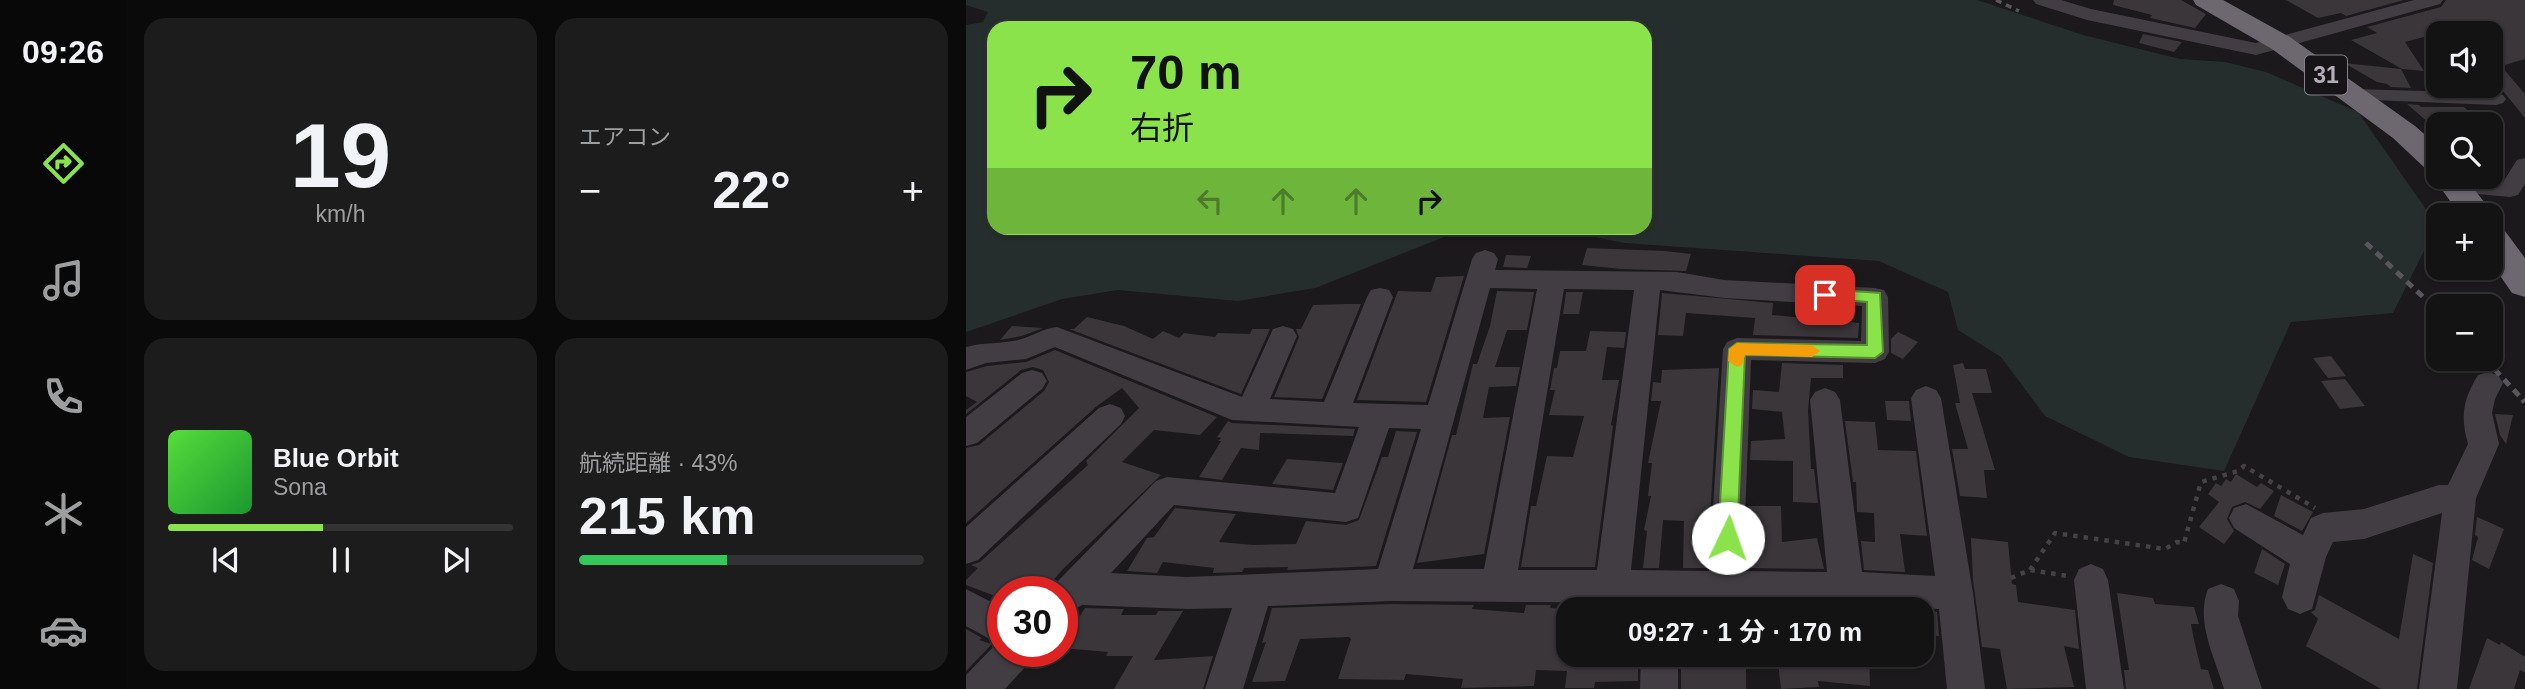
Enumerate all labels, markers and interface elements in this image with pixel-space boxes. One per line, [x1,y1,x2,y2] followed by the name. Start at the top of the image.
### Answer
[2426,21,2503,371] map controls
[2426,21,2503,98] button: sound
[22,34,104,70] text: 09:26
[1130,45,1242,99] text: 70 m
[1015,49,1106,140] icon: right
[2305,55,2347,94] road number: 31
[290,105,391,206] text: 19
[1130,110,1194,146] text: 右折
[2426,112,2503,189] button: search
[579,124,671,150] text: エアコン
[39,139,88,188] icon: directions
[712,161,791,219] text: 22°
[579,170,601,212] text: −
[902,170,924,212] text: +
[1191,182,1229,220] icon: left
[1264,182,1302,220] icon: ahead
[1337,182,1375,220] icon: ahead
[1410,182,1448,220] icon: right
[316,201,365,227] text: km/h
[2426,203,2503,280] button: +
[39,256,88,305] icon: music
[1795,265,1855,325] pin
[1806,276,1844,314] icon: arrive
[2426,294,2503,371] button: −
[39,372,88,421] icon: phone
[273,443,399,473] text: Blue Orbit
[579,450,737,476] text: 航続距離 · 43%
[273,474,327,500] text: Sona
[579,487,755,545] text: 215 km
[39,489,88,538] icon: climate
[1691,501,1765,575] position arrow
[207,541,245,579] icon: previous
[322,541,360,579] icon: pause
[437,541,475,579] icon: next
[987,576,1078,667] speed limit sign: 30
[39,606,88,655] icon: car
[1628,617,1862,647] text: 09:27 · 1 分 · 170 m

